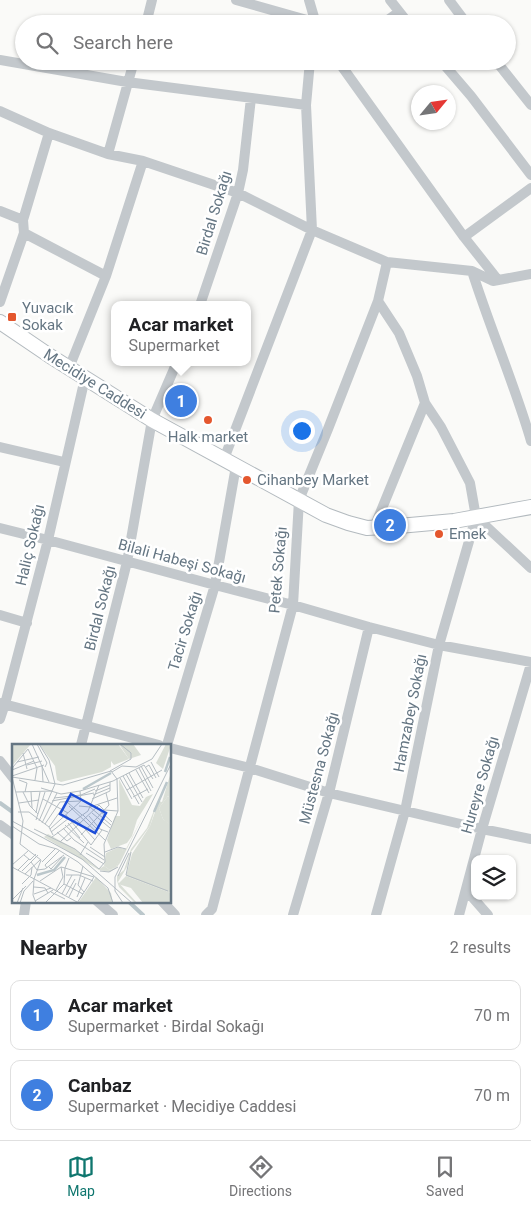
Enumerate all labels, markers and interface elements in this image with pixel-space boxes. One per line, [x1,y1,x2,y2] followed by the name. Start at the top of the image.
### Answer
[15,15,516,70] search box
[33,29,61,57] icon: search
[73,31,173,54] text: Search here
[411,85,456,130] north arrow
[193,169,235,257] street label: Birdal Sokağı
[22,299,74,334] place label: Yuvacık Sokak
[111,301,251,366] popup
[6,311,18,323] marker: Yuvacık Sokak
[129,313,233,336] text: Acar market
[129,336,220,355] text: Supermarket
[40,345,150,423] street label: Mecidiye Caddesi
[165,382,197,420] pin: 1
[202,414,214,426] marker: Halk market
[289,418,315,444] your location
[168,428,248,446] place label: Halk market
[257,471,369,489] place label: Cihanbey Market
[241,474,253,486] marker: Cihanbey Market
[12,502,48,588] street label: Haliç Sokağı
[374,506,406,544] pin: 2
[449,525,487,543] place label: Emek
[265,526,291,614] street label: Petek Sokağı
[433,528,445,540] marker: Emek
[116,535,248,587] street label: Bilali Habeşi Sokağı
[81,563,119,653] street label: Birdal Sokağı
[164,589,206,673] street label: Tacir Sokağı
[390,652,430,774] street label: Hamzabey Sokağı
[295,710,343,826] street label: Müstesna Sokağı
[457,734,503,836] street label: Hureyre Sokağı
[12,744,171,902] inset map
[471,855,516,900] map controls
[471,855,516,900] button: layers
[20,936,87,960] text: Nearby
[450,938,511,957] text: 2 results
[68,994,173,1017] text: Acar market
[32,1006,42,1025] text: 1
[474,1006,510,1025] text: 70 m
[68,1017,264,1036] text: Supermarket · Birdal Sokağı
[68,1074,132,1097] text: Canbaz
[32,1086,42,1105] text: 2
[474,1086,510,1105] text: 70 m
[68,1097,297,1116] text: Supermarket · Mecidiye Caddesi
[67,1153,95,1199] tab: Map
[229,1153,292,1199] tab: Directions
[426,1153,464,1199] tab: Saved

